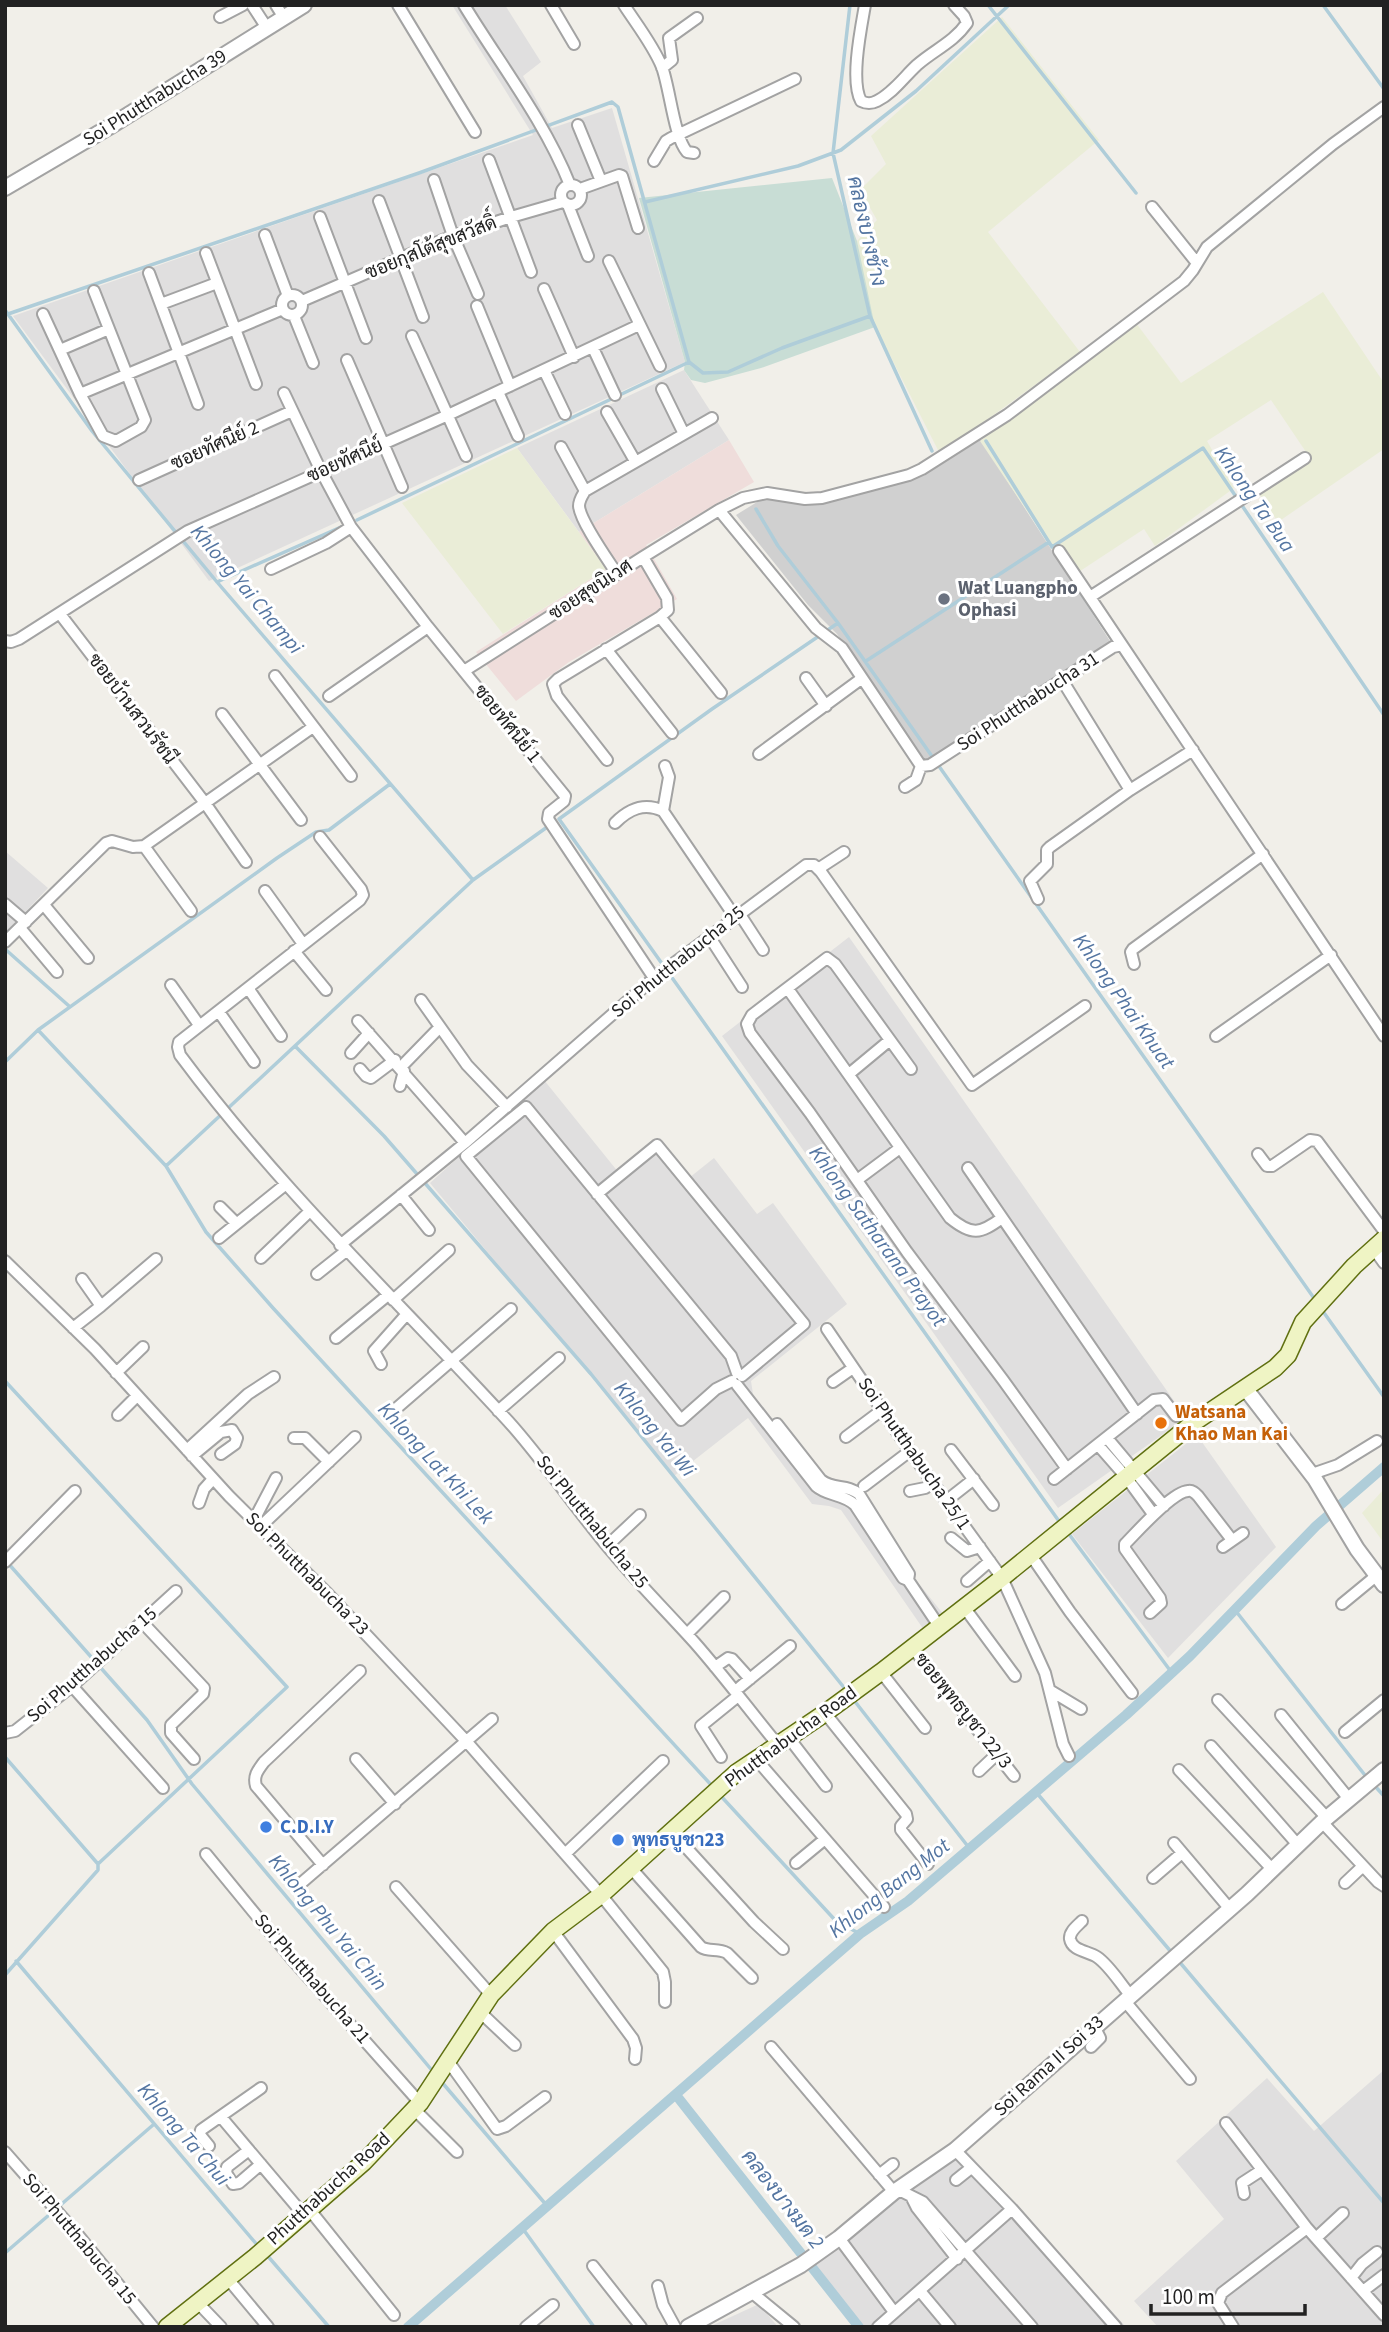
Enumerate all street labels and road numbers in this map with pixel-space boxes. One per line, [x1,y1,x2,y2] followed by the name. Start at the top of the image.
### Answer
[78,43,232,153] street label: Soi Phutthabucha 39
[359,204,501,287] street label: ซอยกุสโต้สุขสวัสดิ์
[167,415,263,477] street label: ซอยทัศนีย์ 2
[303,432,387,490] street label: ซอยทัศนีย์
[544,553,638,627] street label: ซอยสุขนิเวศ
[952,646,1104,758] street label: Soi Phutthabucha 31
[81,648,183,770] street label: ซอยบ้านสวนรัชนี
[467,679,547,769] street label: ซอยทัศนีย์ 1
[605,900,751,1024] street label: Soi Phutthabucha 25
[851,1372,977,1536] street label: Soi Phutthabucha 25/1
[530,1449,654,1595] street label: Soi Phutthabucha 25
[239,1506,375,1642] street label: Soi Phutthabucha 23
[21,1601,163,1729] street label: Soi Phutthabucha 15
[908,1647,1018,1775] street label: ซอยพุทธบูชา 22/3
[719,1680,863,1794] street label: Phutthabucha Road
[248,1908,376,2050] street label: Soi Phutthabucha 21
[988,2009,1110,2123] street label: Soi Rama II Soi 33
[261,2126,397,2252] street label: Phutthabucha Road
[16,2167,142,2311] street label: Soi Phutthabucha 15

